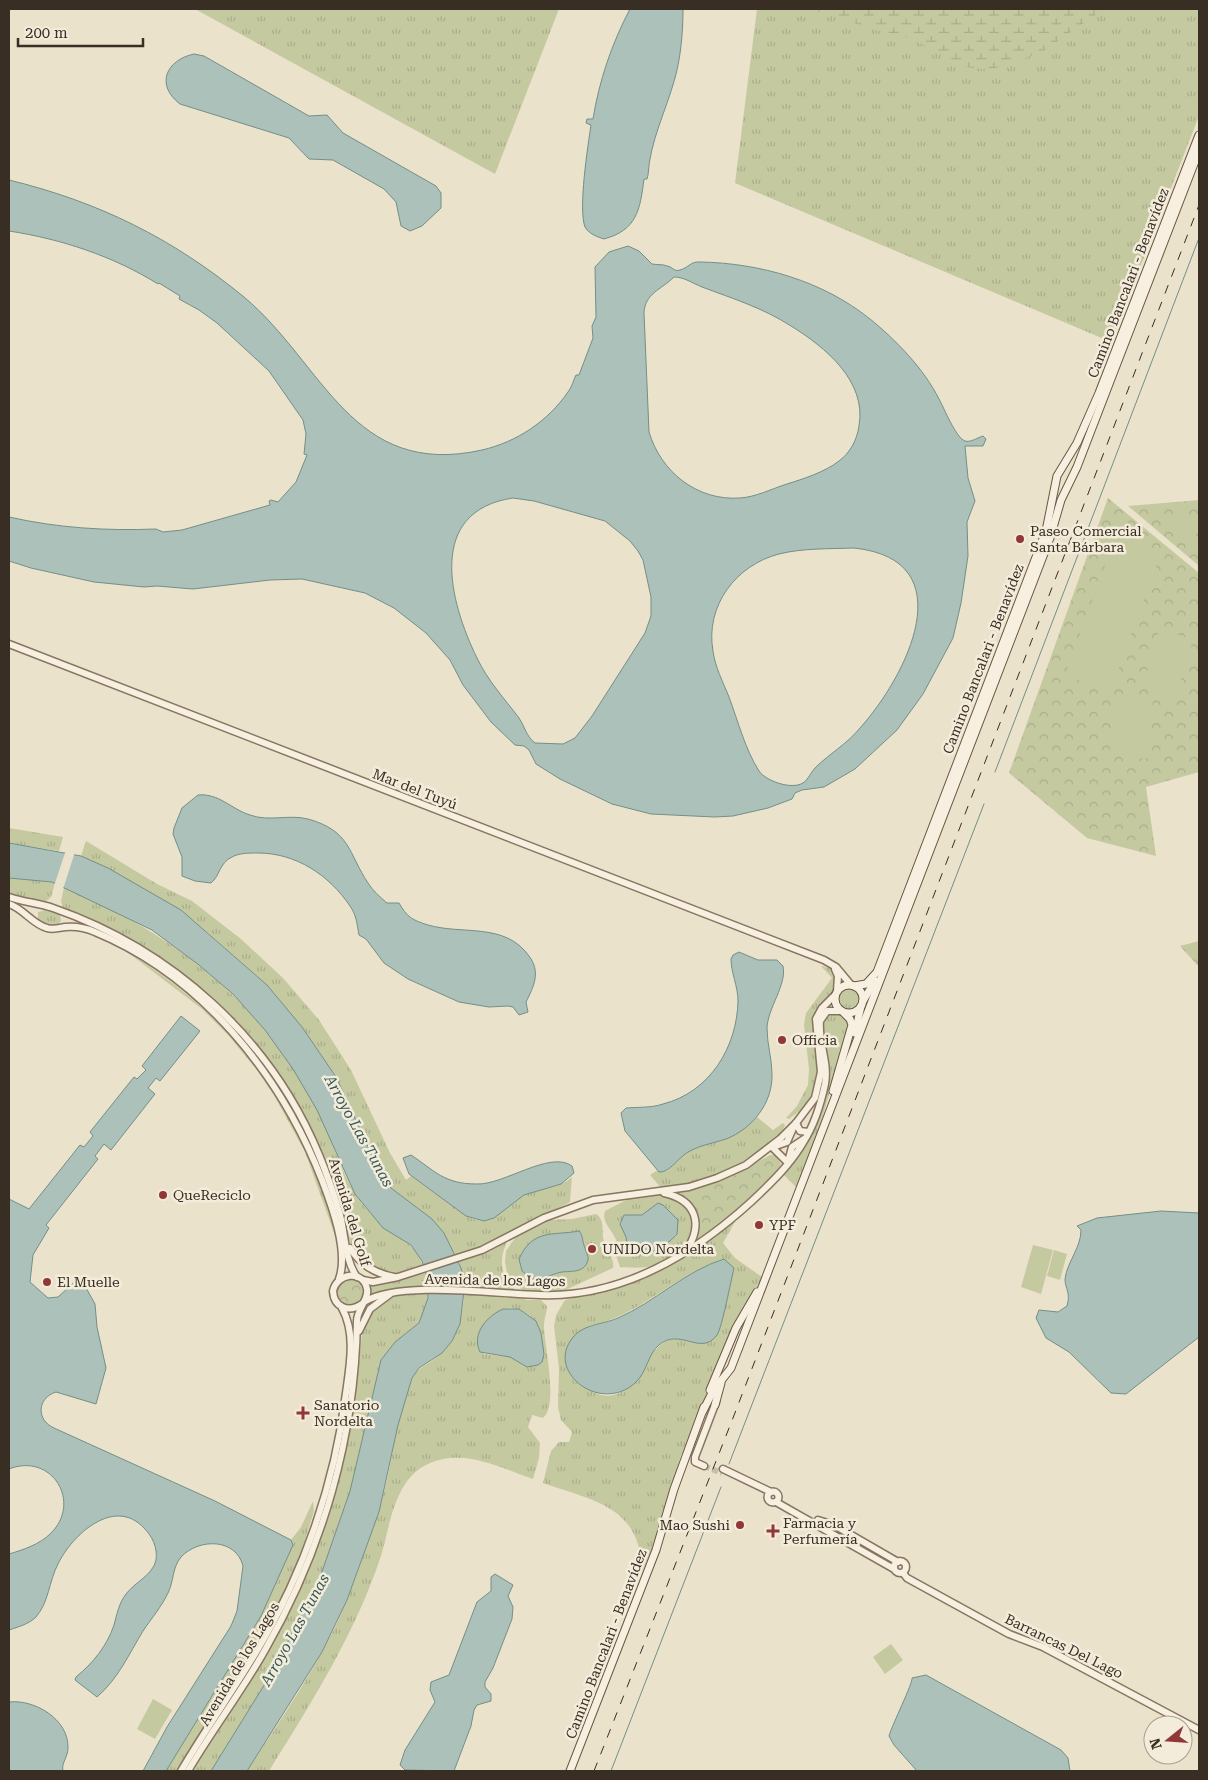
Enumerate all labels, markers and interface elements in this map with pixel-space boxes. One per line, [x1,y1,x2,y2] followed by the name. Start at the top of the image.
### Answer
[18,15,142,47] scale bar
[25,24,68,42] text: 200 m
[1084,186,1172,380] street label: Camino Bancalari - Benavídez
[1030,523,1142,555] place label: Paseo Comercial Santa Bárbara
[1014,533,1026,545] marker: Paseo Comercial Santa Bárbara
[939,562,1027,756] street label: Camino Bancalari - Benavídez
[370,765,460,813] street label: Mar del Tuyú
[792,1032,837,1048] place label: Officia
[776,1034,788,1046] marker: Officia
[320,1071,397,1190] water label: Arroyo Las Tunas
[326,1156,374,1269] street label: Avenida del Golf
[173,1187,251,1203] place label: QueReciclo
[157,1189,169,1201] marker: QueReciclo
[769,1217,796,1233] place label: YPF
[753,1219,765,1231] marker: YPF
[602,1241,714,1257] place label: UNIDO Nordelta
[586,1243,598,1255] marker: UNIDO Nordelta
[424,1271,566,1289] street label: Avenida de los Lagos
[57,1274,120,1290] place label: El Muelle
[41,1276,53,1288] marker: El Muelle
[314,1397,379,1429] place label: Sanatorio Nordelta
[296,1406,310,1420] marker: Sanatorio Nordelta
[783,1515,858,1547] place label: Farmacia y Perfumería
[660,1517,731,1533] place label: Mao Sushi
[734,1519,746,1531] marker: Mao Sushi
[767,1525,779,1537] marker: Farmacia y Perfumería
[562,1547,650,1741] street label: Camino Bancalari - Benavídez
[256,1571,333,1690] water label: Arroyo Las Tunas
[196,1599,282,1729] street label: Avenida de los Lagos
[1002,1610,1126,1682] street label: Barrancas Del Lago
[1143,1715,1193,1765] north arrow
[1146,1736,1165,1751] text: N

